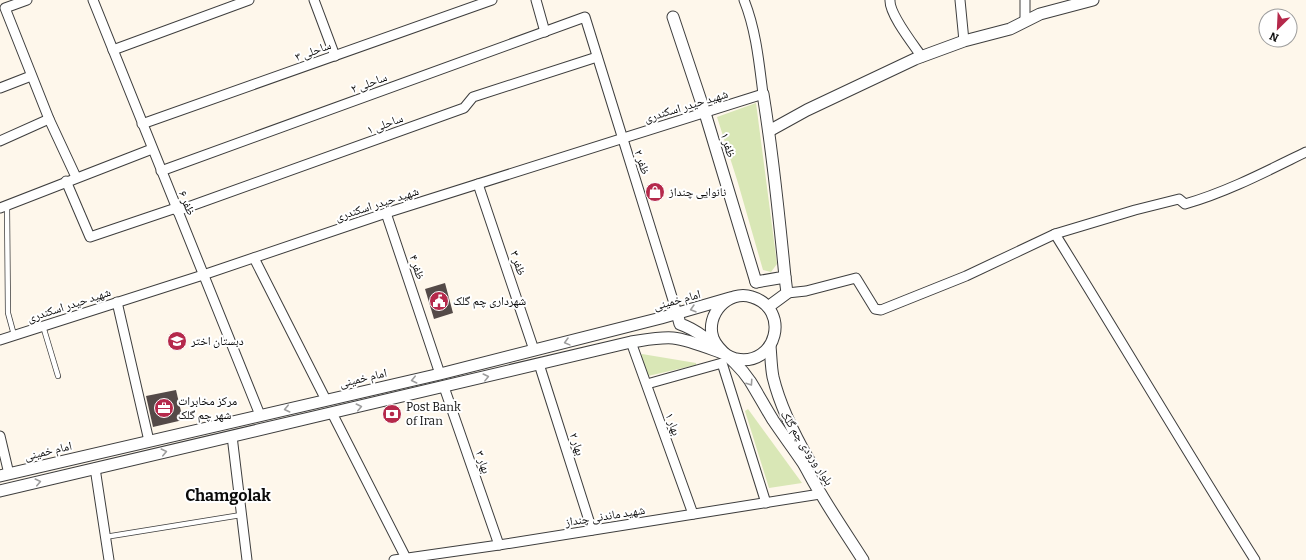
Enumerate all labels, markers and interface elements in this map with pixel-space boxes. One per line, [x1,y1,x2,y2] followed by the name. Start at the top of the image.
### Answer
[1258,8,1298,48] north arrow
[1267,29,1281,44] text: N
[293,38,333,64] street label: ساحلی ۳
[349,70,389,96] street label: ساحلی ۲
[642,87,730,126] street label: شهید حیدر اسکندری
[365,111,405,137] street label: ساحلی ۱
[718,131,738,159] street label: ظفر ۱
[631,148,653,176] street label: ظفر ۲
[644,181,666,203] shop icon: نانوایی چنداز
[333,184,421,224] street label: شهید حیدر اسکندری
[668,185,726,199] place label: نانوایی چنداز
[176,189,198,217] street label: ظفر ۶
[507,249,529,277] street label: ظفر ۳
[406,253,428,281] street label: ظفر ۴
[25,285,113,325] street label: شهید حیدر اسکندری
[652,287,703,314] street label: امام خمینی
[428,290,450,312] public building icon: شهرداری چم گلک
[453,294,526,309] place label: شهرداری چم گلک
[690,304,697,313] one-way arrow
[166,330,188,352] school or university icon: دبستان اختر
[190,334,244,348] place label: دبستان اختر
[564,337,570,345] one-way arrow
[338,366,388,391] street label: امام خمینی
[482,373,489,382] one-way arrow
[411,375,417,383] one-way arrow
[745,379,753,386] one-way arrow
[178,394,237,423] place label: مرکز مخابرات شهر چم گلک
[153,397,175,419] office icon: مرکز مخابرات شهر چم گلک
[406,400,461,428] place label: Post Bank of Iran
[381,403,403,425] bank icon: Post Bank of Iran
[284,404,290,412] one-way arrow
[356,404,363,412] one-way arrow
[777,408,836,488] street label: بلوار ورودی چم گلک
[662,411,684,437] street label: بهار ۱
[566,431,587,457] street label: بهار ۲
[23,439,73,464] street label: امام خمینی
[161,448,168,456] one-way arrow
[472,449,493,475] street label: بهار ۳
[35,478,41,486] one-way arrow
[185,486,271,505] district label: Chamgolak
[563,503,646,530] street label: شهید ماندنی چنداز

